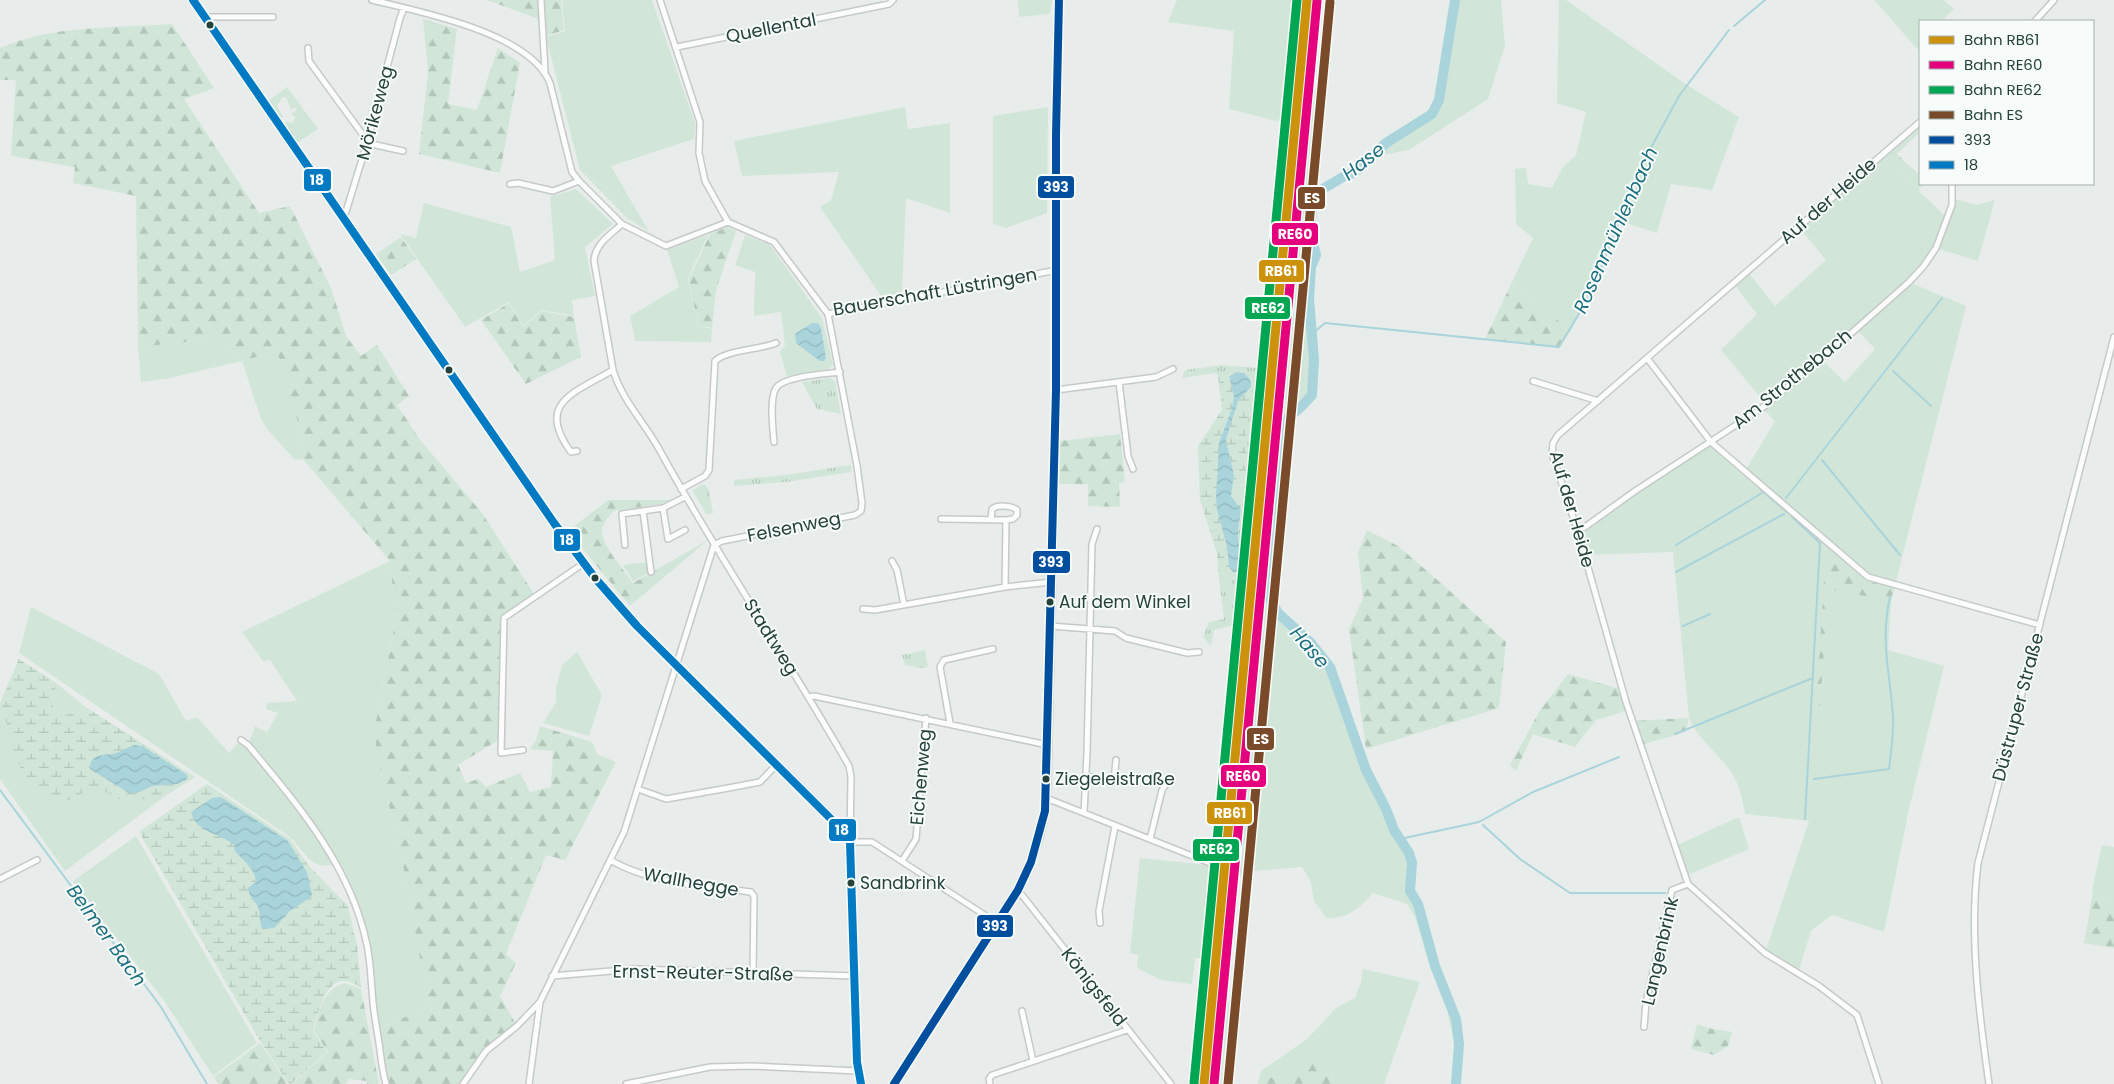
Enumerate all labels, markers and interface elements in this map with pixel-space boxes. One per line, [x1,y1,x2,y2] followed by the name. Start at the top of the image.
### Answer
[724,7,818,49] street label: Quellental
[205,20,215,30] unlabelled marker
[1919,20,2094,185] legend
[1964,29,2039,50] text: Bahn RB61
[1964,54,2042,75] text: Bahn RE60
[350,63,399,163] street label: Mörikeweg
[1964,79,2042,100] text: Bahn RE62
[1964,104,2023,125] text: Bahn ES
[1964,129,1991,150] text: 393
[1336,136,1391,187] water label: Hase
[1567,143,1664,318] water label: Rosenmühlenbach
[1774,152,1881,250] street label: Auf der Heide
[1964,154,1978,175] text: 18
[303,168,332,192] line badge: 18
[310,170,324,190] text: 18
[1037,175,1075,199] line badge: 393
[1043,177,1069,197] text: 393
[1297,186,1326,210] line badge: ES
[1304,188,1320,208] text: ES
[1271,222,1319,246] line badge: RE60
[1278,224,1312,244] text: RE60
[1258,259,1305,283] line badge: RB61
[831,261,1039,322] street label: Bauerschaft Lüstringen
[1265,261,1297,281] text: RB61
[1244,296,1291,320] line badge: RE62
[1251,298,1285,318] text: RE62
[1727,323,1857,435] street label: Am Strothebach
[444,365,454,375] unlabelled marker
[1544,447,1601,570] street label: Auf der Heide
[745,505,843,548] street label: Felsenweg
[553,528,581,552] line badge: 18
[560,530,574,550] text: 18
[1032,550,1071,574] line badge: 393
[1038,552,1064,572] text: 393
[590,573,600,583] unlabelled marker
[1059,590,1191,614] place label: Auf dem Winkel
[738,594,805,680] street label: Stadtweg
[1045,597,1055,607] marker: Auf dem Winkel
[1284,620,1336,674] water label: Hase
[1986,630,2049,784] street label: Düstruper Straße
[1246,727,1275,751] line badge: ES
[904,728,937,826] street label: Eichenweg
[1253,729,1269,749] text: ES
[1220,764,1267,788] line badge: RE60
[1226,766,1260,786] text: RE60
[1055,767,1175,791] place label: Ziegeleistraße
[1041,774,1051,784] marker: Ziegeleistraße
[1206,801,1253,825] line badge: RB61
[1214,803,1246,823] text: RB61
[828,818,857,842] line badge: 18
[835,820,849,840] text: 18
[1192,838,1240,862] line badge: RE62
[1199,839,1233,859] text: RE62
[641,861,741,902] street label: Wallhegge
[860,871,946,895] place label: Sandbrink
[846,878,856,888] marker: Sandbrink
[60,879,153,992] water label: Belmer Bach
[1635,894,1684,1007] street label: Langenbrink
[976,914,1014,938] line badge: 393
[982,916,1008,936] text: 393
[1056,942,1133,1031] street label: Königsfeld
[612,958,794,987] street label: Ernst-Reuter-Straße

